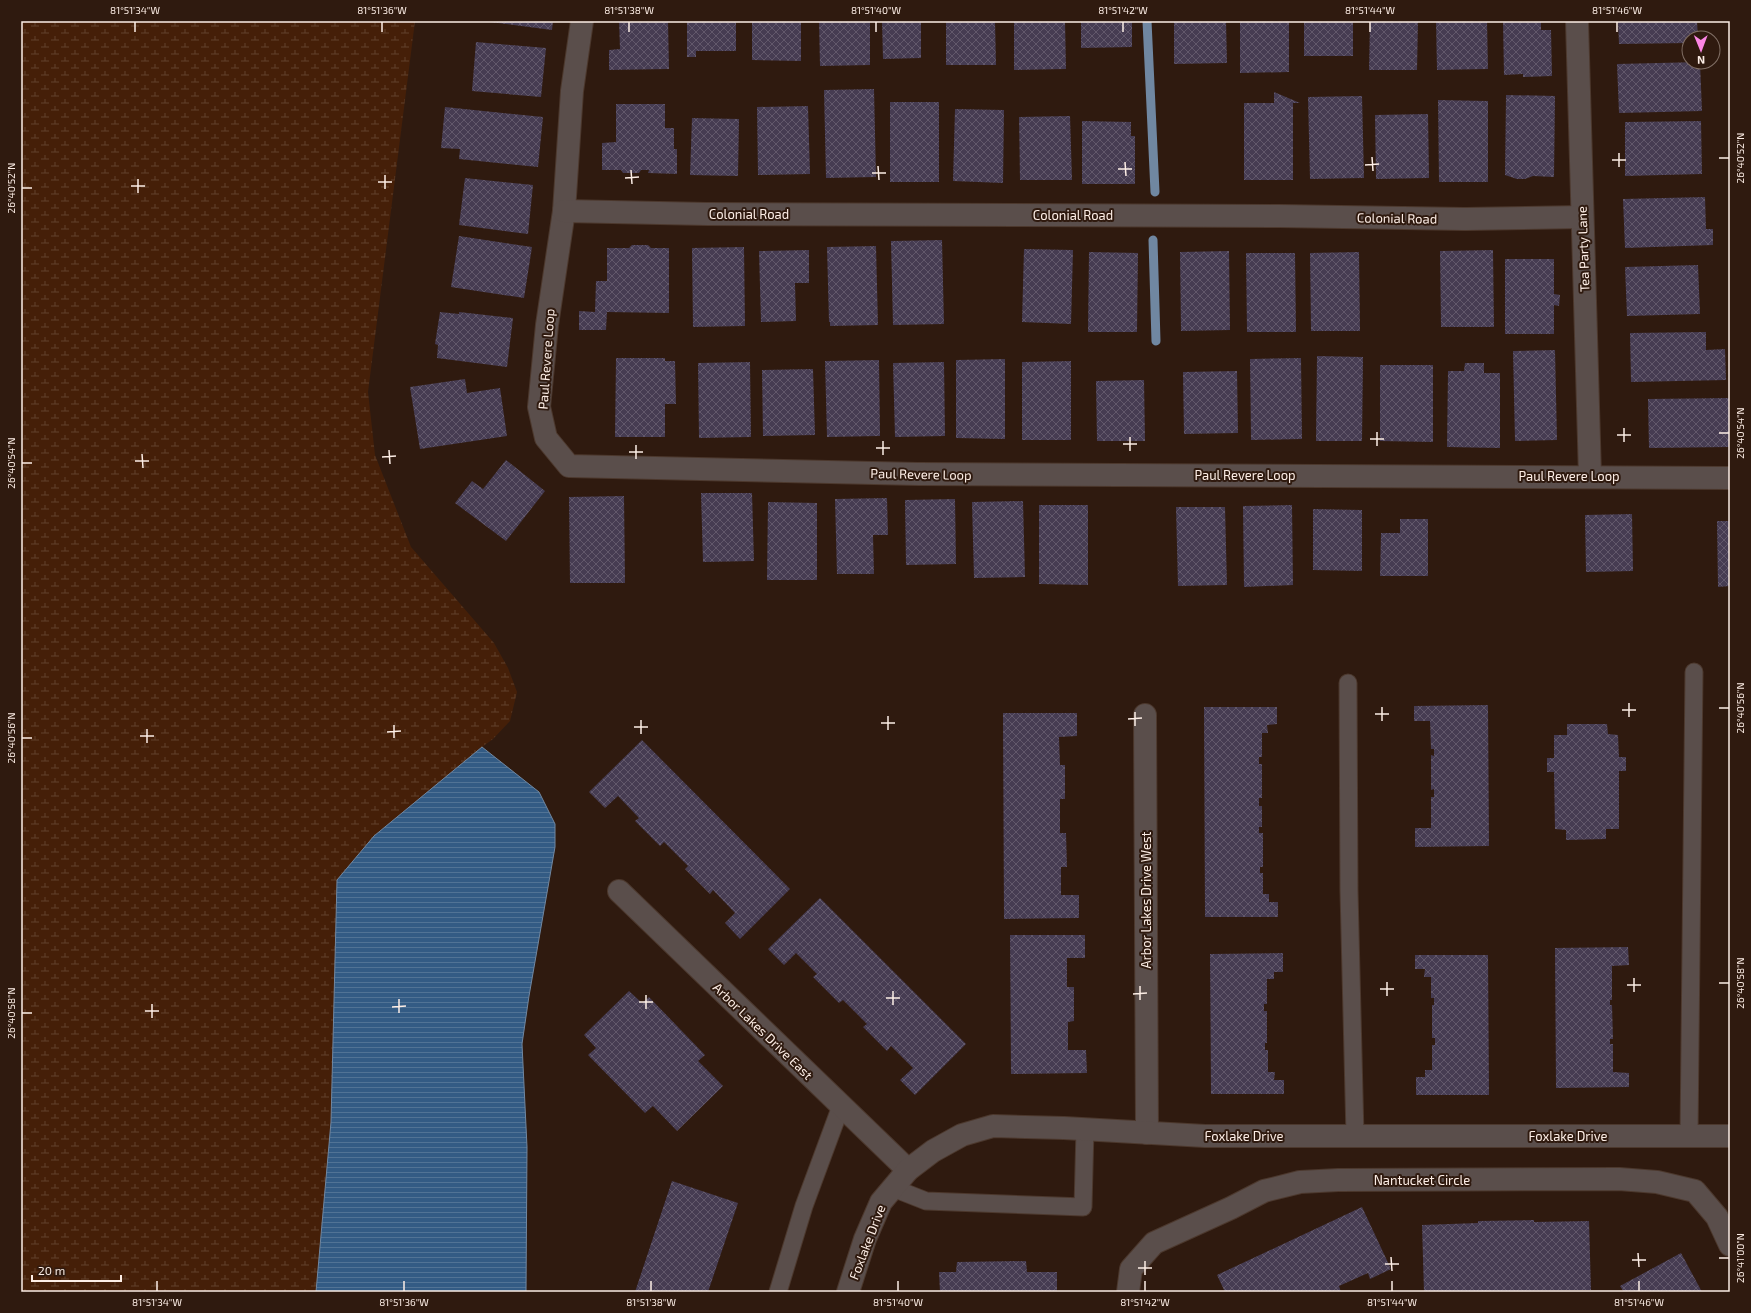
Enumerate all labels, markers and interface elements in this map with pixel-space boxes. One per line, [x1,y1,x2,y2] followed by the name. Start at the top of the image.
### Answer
[110,4,160,16] text: 81°51'34"W
[357,4,407,16] text: 81°51'36"W
[604,4,654,16] text: 81°51'38"W
[851,4,902,16] text: 81°51'40"W
[1098,4,1148,16] text: 81°51'42"W
[1345,4,1396,16] text: 81°51'44"W
[1592,4,1642,16] text: 81°51'46"W
[1681,30,1721,70] north arrow
[1697,54,1705,67] text: N
[1734,133,1746,183] text: 26°40'52"N
[5,163,17,213] text: 26°40'52"N
[709,206,789,222] street label: Colonial Road
[1574,206,1592,292] street label: Tea Party Lane
[1033,207,1113,223] street label: Colonial Road
[1357,209,1437,227] street label: Colonial Road
[534,308,558,410] street label: Paul Revere Loop
[1734,407,1746,459] text: 26°40'54"N
[5,437,17,489] text: 26°40'54"N
[870,465,972,483] street label: Paul Revere Loop
[1194,467,1296,483] street label: Paul Revere Loop
[1518,468,1620,484] street label: Paul Revere Loop
[1734,683,1746,733] text: 26°40'56"N
[5,713,17,763] text: 26°40'56"N
[1138,832,1154,968] street label: Arbor Lakes Drive West
[1734,957,1746,1009] text: 26°40'58"N
[710,979,816,1083] street label: Arbor Lakes Drive East
[5,987,17,1039] text: 26°40'58"N
[1204,1128,1284,1144] street label: Foxlake Drive
[1528,1128,1608,1144] street label: Foxlake Drive
[1374,1172,1470,1188] street label: Nantucket Circle
[845,1202,889,1282] street label: Foxlake Drive
[1734,1233,1746,1283] text: 26°41'00"N
[32,1257,121,1283] scale bar
[38,1263,65,1277] text: 20 m
[132,1296,182,1308] text: 81°51'34"W
[379,1296,429,1308] text: 81°51'36"W
[626,1296,676,1308] text: 81°51'38"W
[873,1296,924,1308] text: 81°51'40"W
[1120,1296,1170,1308] text: 81°51'42"W
[1367,1296,1418,1308] text: 81°51'44"W
[1614,1296,1664,1308] text: 81°51'46"W

